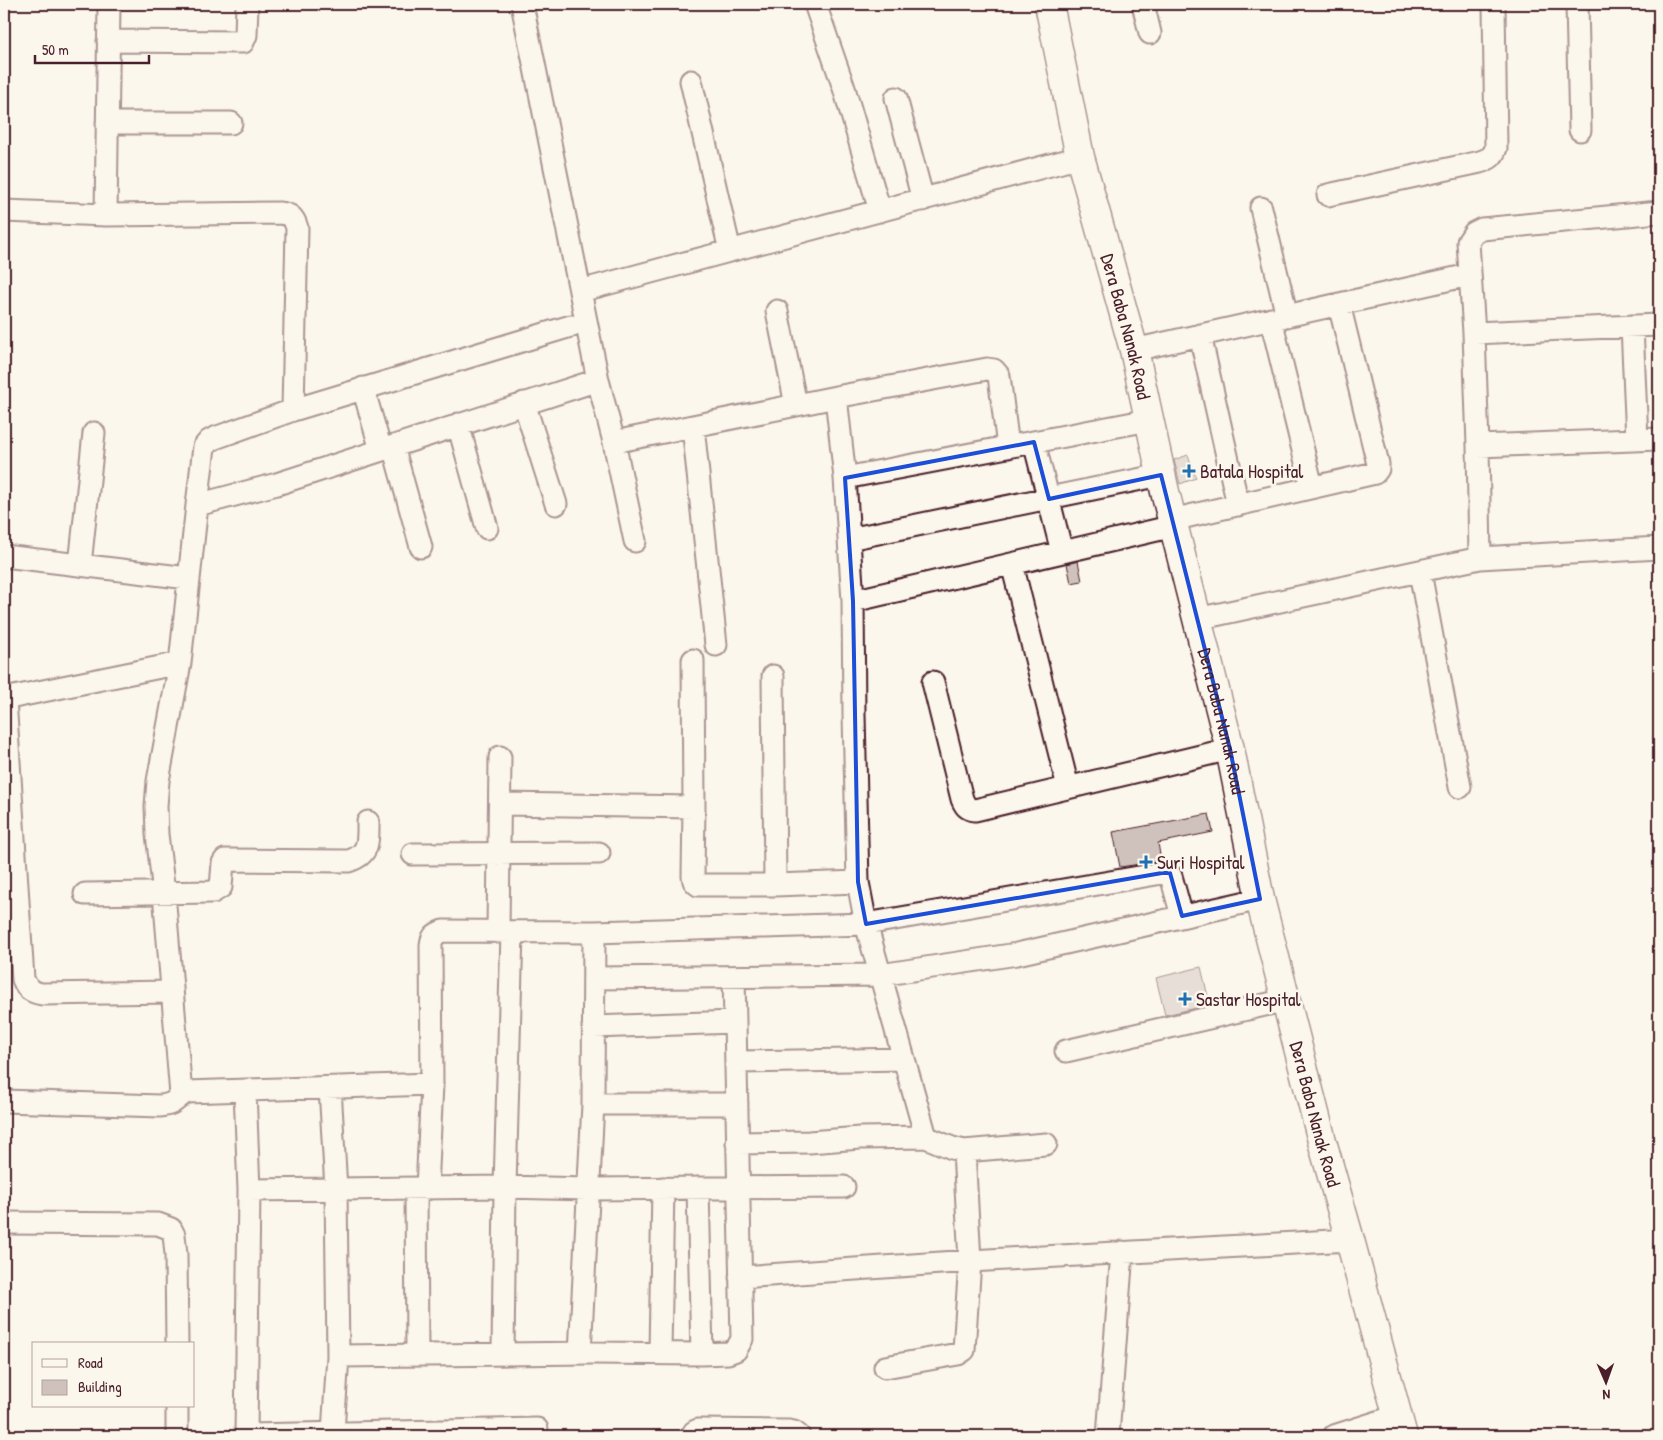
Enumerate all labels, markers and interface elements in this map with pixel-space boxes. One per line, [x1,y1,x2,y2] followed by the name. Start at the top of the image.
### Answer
[35,32,149,64] scale bar
[42,39,69,60] text: 50 m
[1095,251,1158,402] street label: Dera Baba Nanak Road
[1200,458,1304,484] place label: Batala Hospital
[1182,464,1196,478] marker: Batala Hospital
[1192,645,1252,797] street label: Dera Baba Nanak Road
[1157,849,1245,875] place label: Suri Hospital
[1139,855,1153,869] marker: Suri Hospital
[1196,986,1301,1012] place label: Sastar Hospital
[1178,992,1192,1006] marker: Sastar Hospital
[1284,1038,1347,1190] street label: Dera Baba Nanak Road
[32,1342,195,1408] legend
[78,1352,103,1373] text: Road
[1580,1358,1630,1408] north arrow
[78,1376,122,1397] text: Building
[1602,1386,1611,1405] text: N

